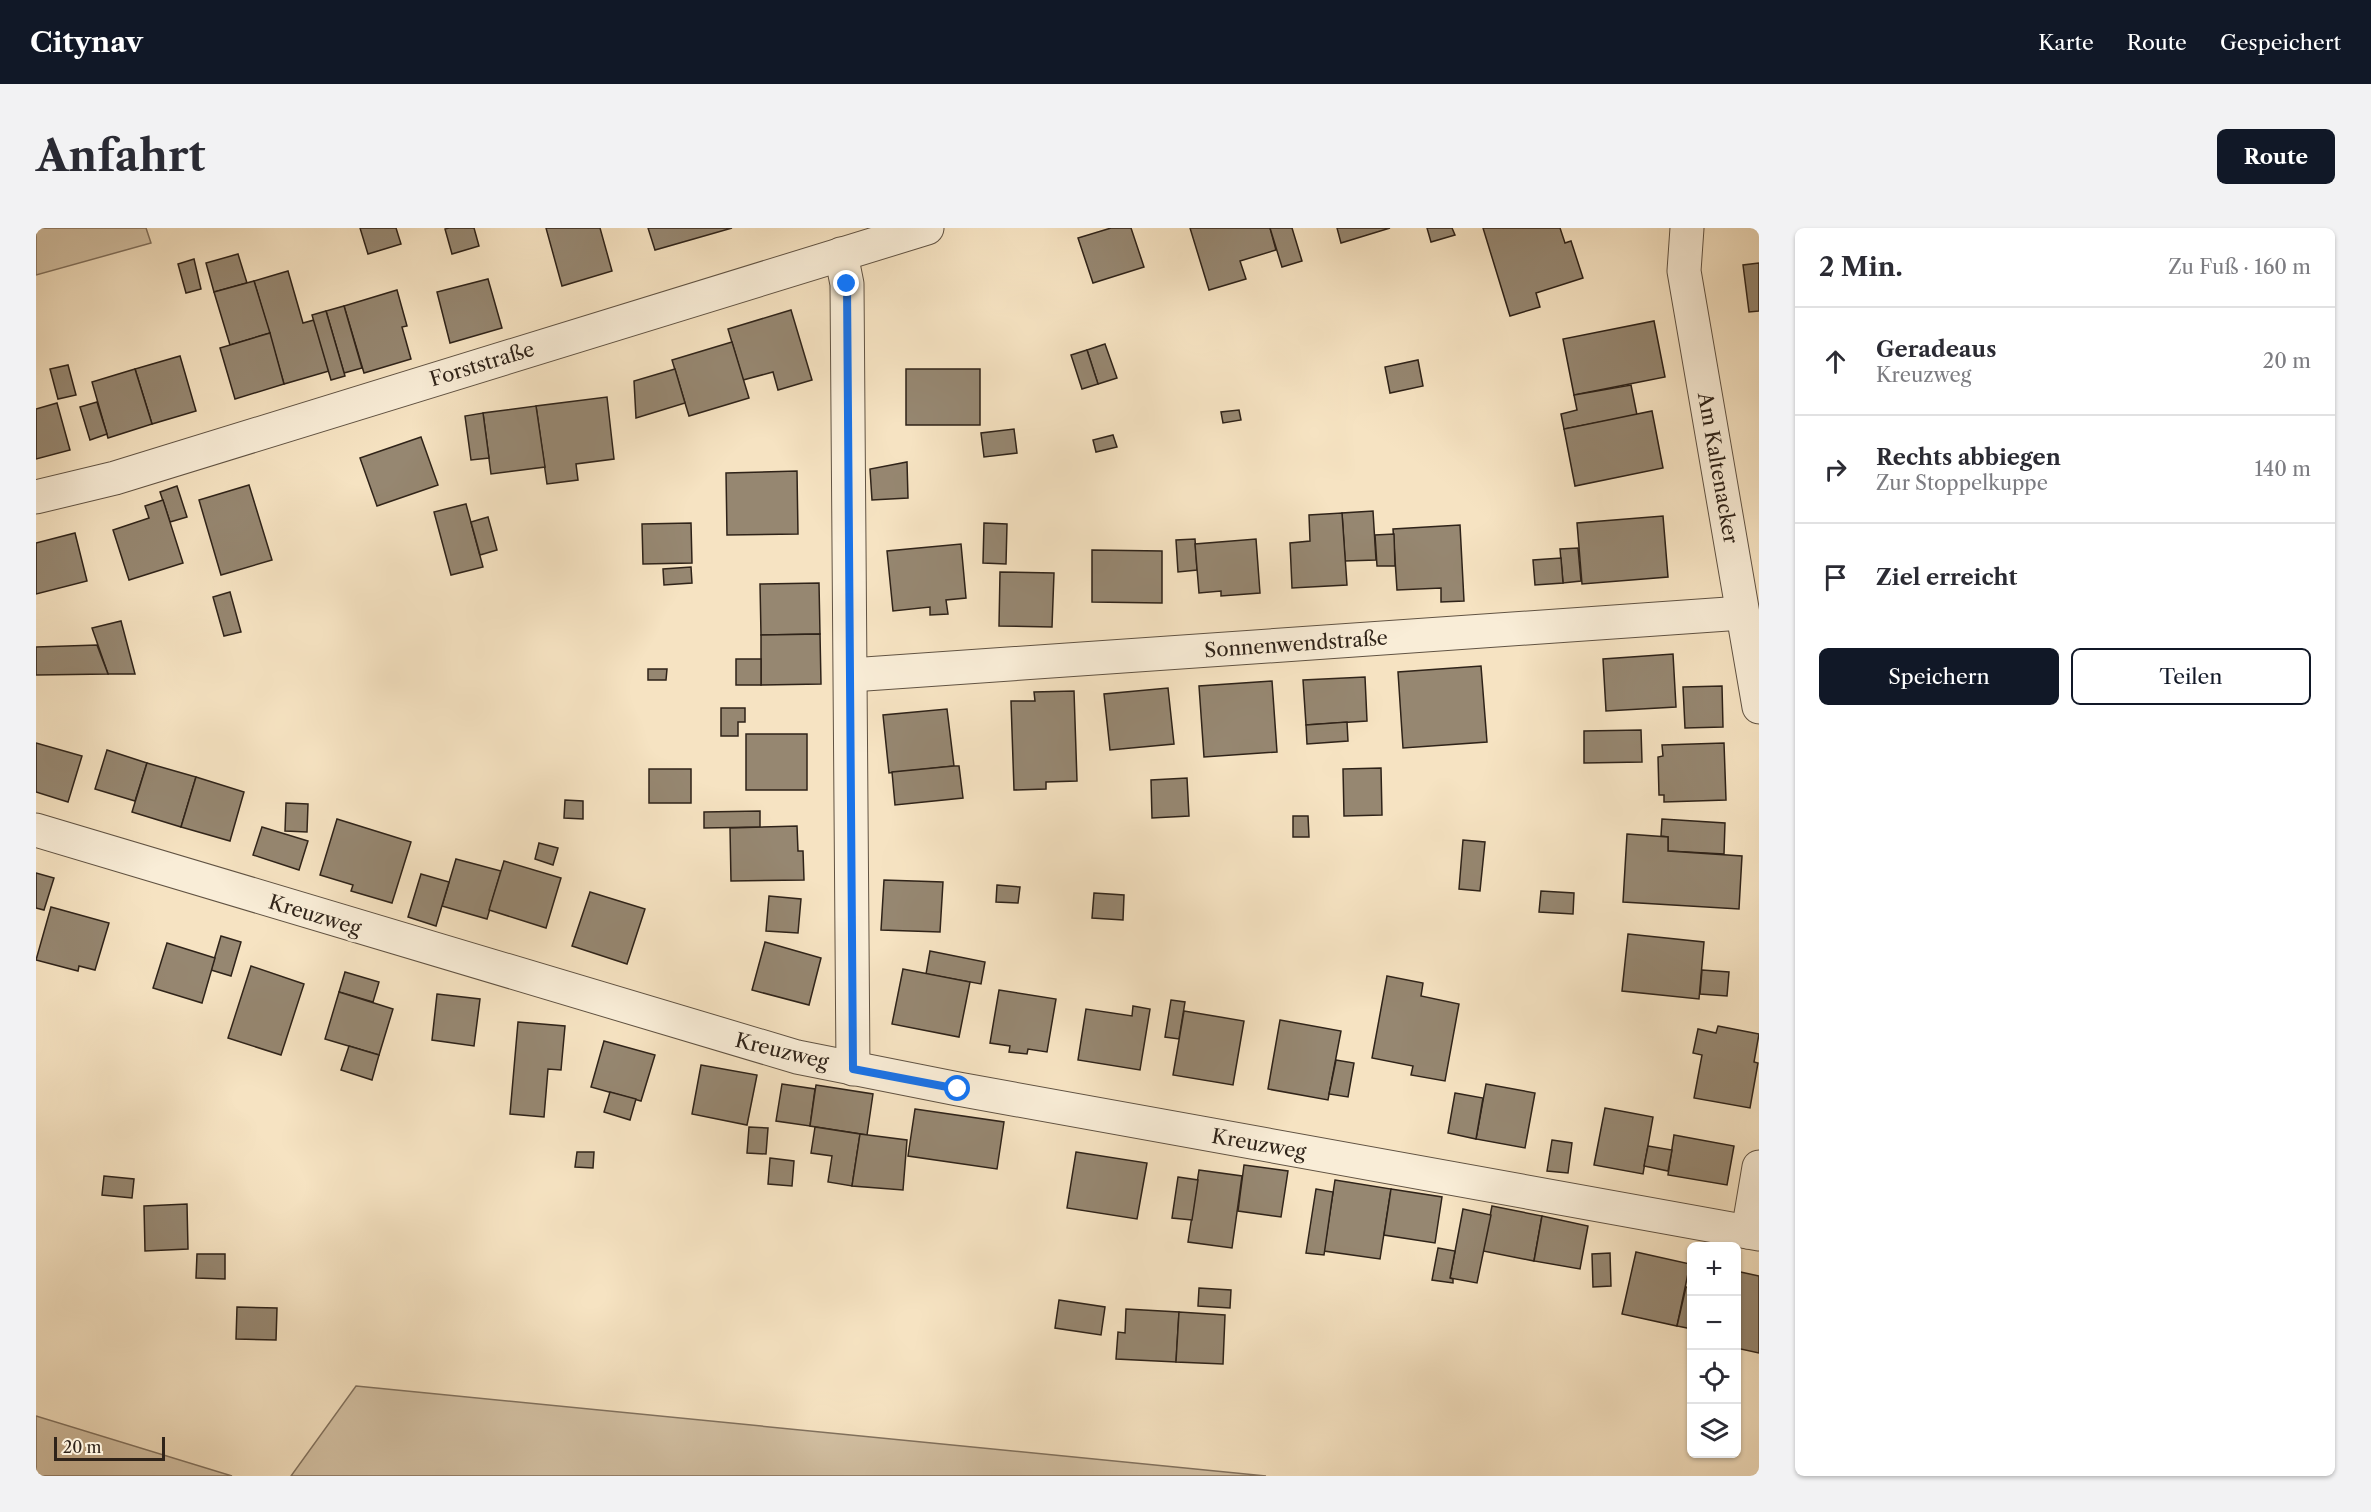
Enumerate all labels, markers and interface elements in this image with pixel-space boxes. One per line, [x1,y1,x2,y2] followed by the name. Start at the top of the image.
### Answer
[30,25,143,59] text: Citynav
[2038,30,2094,55] text: Karte
[2127,30,2187,55] text: Route
[2220,30,2341,55] text: Gespeichert
[2217,129,2335,184] button: Route
[36,130,205,182] text: Anfahrt
[1819,251,1903,283] text: 2 Min.
[2168,255,2311,279] text: Zu Fuß · 160 m
[833,270,859,296] route end
[1876,336,1996,363] text: Geradeaus
[427,337,537,391] street label: Forststraße
[1819,345,1852,378] icon: ahead
[2263,349,2311,373] text: 20 m
[1876,363,1971,387] text: Kreuzweg
[1693,390,1743,546] street label: Am Kaltenacker
[1876,444,2061,471] text: Rechts abbiegen
[1819,453,1852,486] icon: right
[2254,457,2311,481] text: 140 m
[1876,471,2048,495] text: Zur Stoppelkuppe
[1819,561,1852,594] icon: arrive
[1876,564,2017,591] text: Ziel erreicht
[1203,626,1389,662] street label: Sonnenwendstraße
[1819,648,2059,705] button: Speichern
[2071,648,2311,705] button: Teilen
[266,890,365,941] street label: Kreuzweg
[733,1028,832,1074] street label: Kreuzweg
[944,1075,970,1101] route start
[1210,1124,1308,1164] street label: Kreuzweg
[1687,1242,1741,1458] map controls
[1687,1242,1741,1296] button: +
[1687,1296,1741,1350] button: −
[1687,1350,1741,1404] button: locate
[1687,1404,1741,1458] button: layers
[54,1434,165,1462] scale bar
[63,1437,102,1457] text: 20 m

